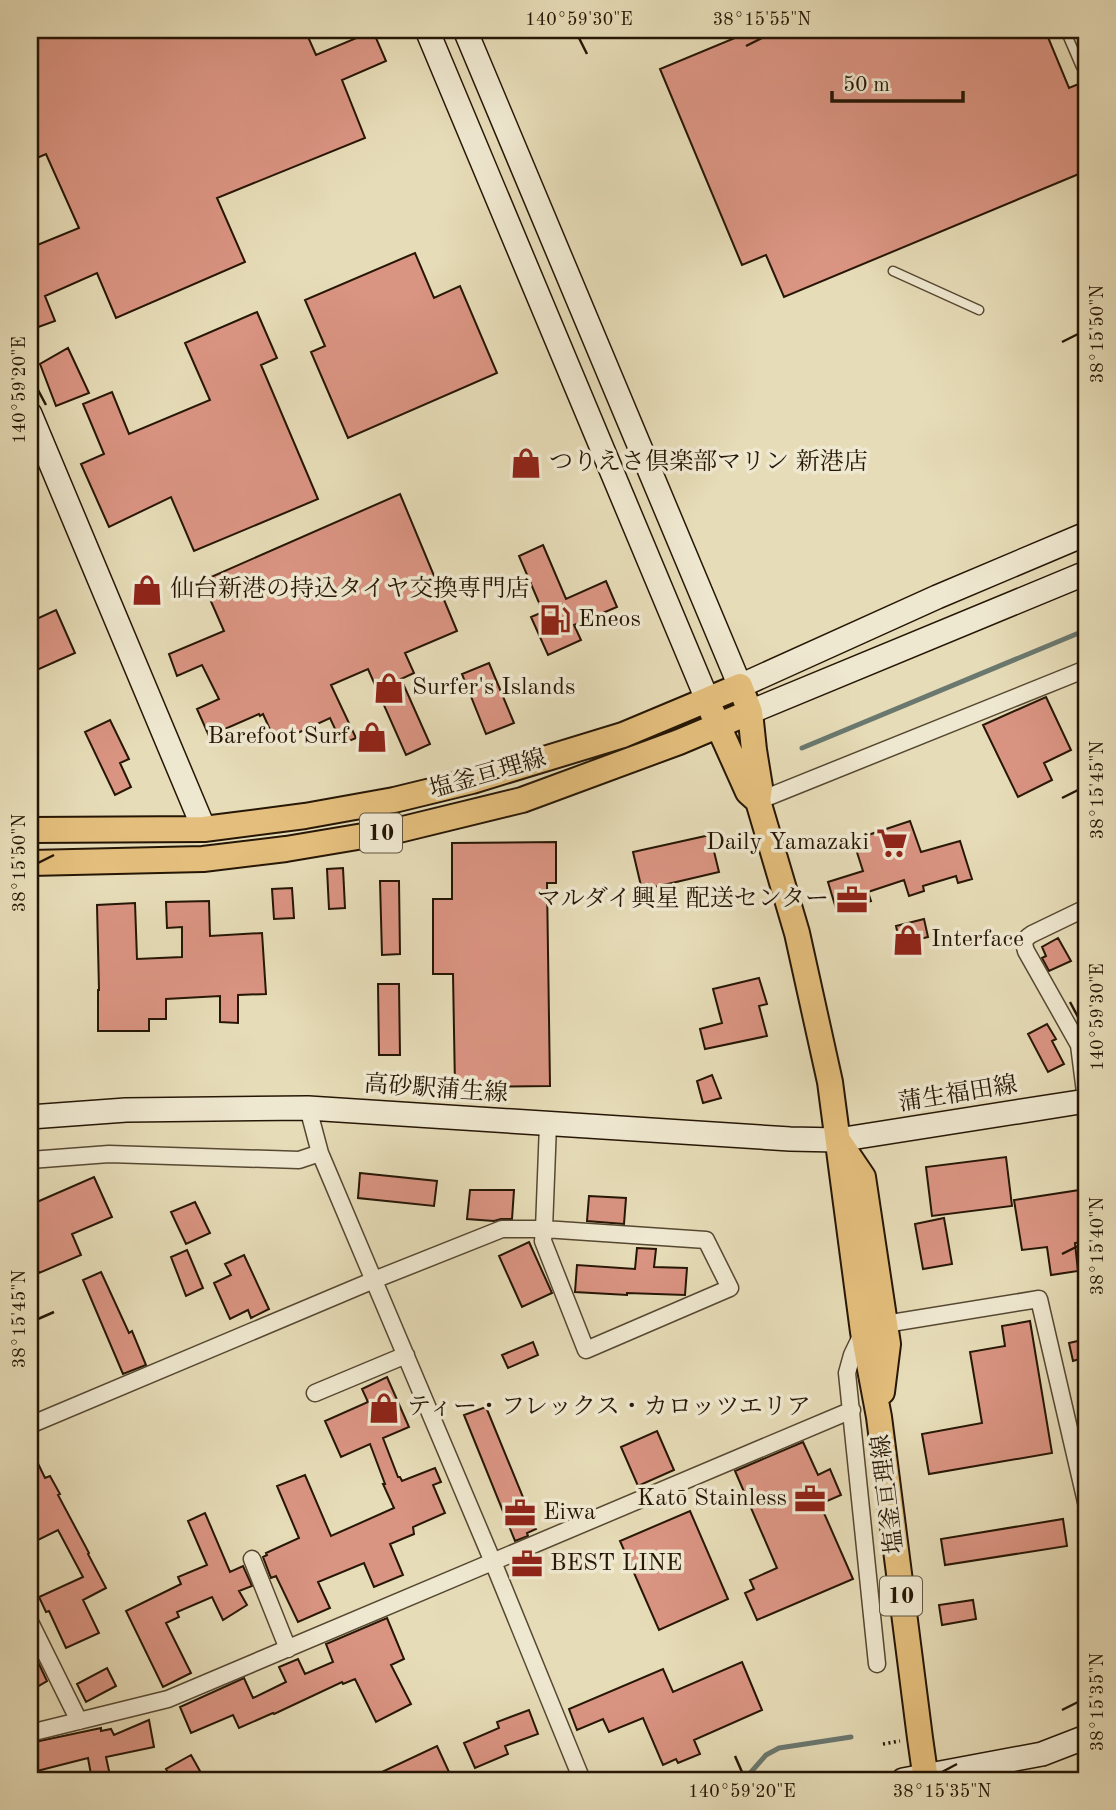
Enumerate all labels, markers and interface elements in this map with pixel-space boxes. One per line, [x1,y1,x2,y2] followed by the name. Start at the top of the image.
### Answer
[525,11,633,29] text: 140°59'30"E
[713,11,811,29] text: 38°15'55"N
[832,60,964,104] scale bar
[843,75,890,96] text: 50 m
[1089,285,1107,383] text: 38°15'50"N
[11,336,29,444] text: 140°59'20"E
[509,446,543,480] shop icon: つりえさ倶楽部マリン 新港店
[549,448,868,475] place label: つりえさ倶楽部マリン 新港店
[130,573,164,607] shop icon: 仙台新港の持込タイヤ交換専門店
[170,575,530,602] place label: 仙台新港の持込タイヤ交換専門店
[538,603,572,637] fuel station icon: Eneos
[578,608,641,632] place label: Eneos
[372,671,406,705] shop icon: Surfer's Islands
[412,676,575,700] place label: Surfer's Islands
[355,720,389,754] shop icon: Barefoot Surf
[207,725,350,749] place label: Barefoot Surf
[1089,741,1107,839] text: 38°15'45"N
[426,744,549,803] street label: 塩釜亘理線
[11,814,29,912] text: 38°15'50"N
[360,814,402,852] road number: 10
[875,826,909,860] supermarket icon: Daily Yamazaki
[706,831,869,855] place label: Daily Yamazaki
[835,883,869,917] office icon: マルダイ興星 配送センター
[537,885,829,912] place label: マルダイ興星 配送センター
[891,923,925,957] shop icon: Interface
[931,928,1024,952] place label: Interface
[1089,963,1107,1071] text: 140°59'30"E
[363,1070,509,1107] street label: 高砂駅蒲生線
[896,1071,1019,1116] street label: 蒲生福田線
[1089,1197,1107,1295] text: 38°15'40"N
[11,1270,29,1368] text: 38°15'45"N
[367,1391,401,1425] shop icon: ティー・フレックス・カロッツエリア
[407,1395,811,1420] place label: ティー・フレックス・カロッツエリア
[867,1433,908,1555] street label: 塩釜亘理線
[793,1482,827,1516] office icon: Katō Stainless
[637,1487,787,1511] place label: Katō Stainless
[503,1496,537,1530] office icon: Eiwa
[543,1501,596,1525] place label: Eiwa
[510,1547,544,1581] office icon: BEST LINE
[550,1552,682,1576] place label: BEST LINE
[880,1576,922,1616] road number: 10
[1089,1653,1107,1751] text: 38°15'35"N
[688,1783,796,1801] text: 140°59'20"E
[893,1783,991,1801] text: 38°15'35"N

